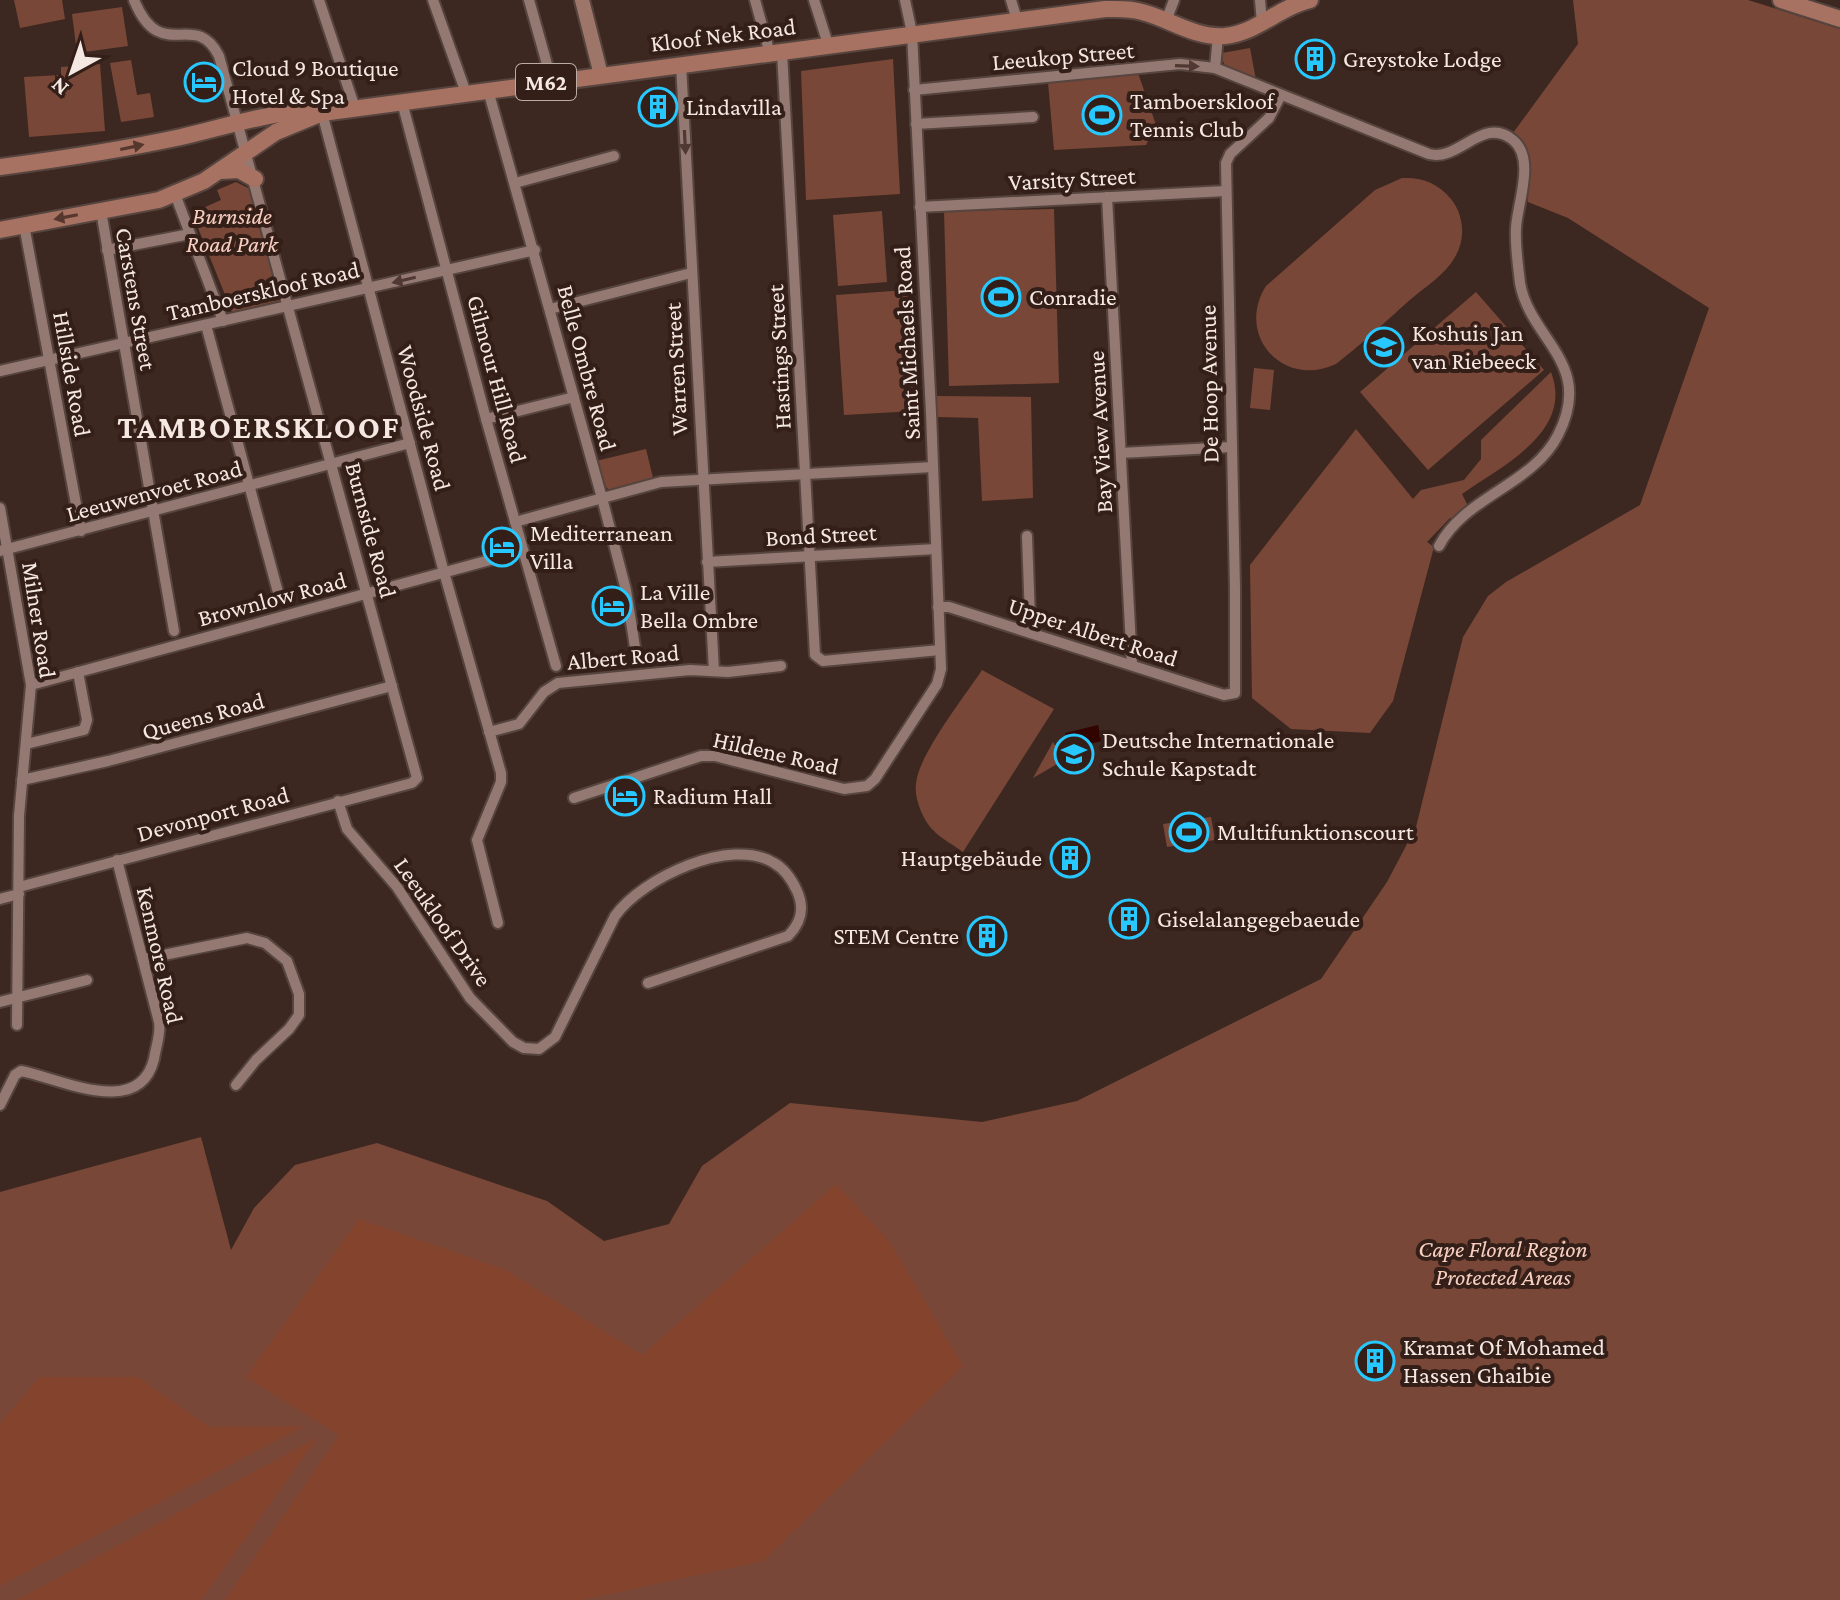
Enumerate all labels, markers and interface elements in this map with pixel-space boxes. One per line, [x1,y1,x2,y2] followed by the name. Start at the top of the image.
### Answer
[649,12,798,57] street label: Kloof Nek Road
[32,32,112,112] north arrow
[991,36,1136,75] street label: Leeukop Street
[1294,38,1336,80] building icon: Greystoke Lodge
[1343,45,1502,72] place label: Greystoke Lodge
[232,54,398,109] place label: Cloud 9 Boutique Hotel & Spa
[1175,59,1200,72] one-way arrow
[183,61,225,103] hotel icon: Cloud 9 Boutique Hotel & Spa
[516,64,576,100] road number: M62
[46,73,73,101] text: N
[637,86,679,128] building icon: Lindavilla
[1130,87,1276,142] place label: Tamboerskloof Tennis Club
[686,93,782,120] place label: Lindavilla
[1081,94,1123,136] sports icon: Tamboerskloof Tennis Club
[678,130,691,155] one-way arrow
[120,140,145,153] one-way arrow
[1008,162,1137,195] street label: Varsity Street
[186,202,279,257] park label: Burnside Road Park
[54,212,79,224] one-way arrow
[111,226,162,373] street label: Carstens Street
[888,245,925,440] street label: Saint Michaels Road
[164,255,362,326] street label: Tamboerskloof Road
[391,274,416,286] one-way arrow
[980,276,1022,318] sports icon: Conradie
[552,282,623,454] street label: Belle Ombre Road
[761,283,796,430] street label: Hastings Street
[1029,283,1116,310] place label: Conradie
[462,292,533,466] street label: Gilmour Hill Road
[658,301,692,436] street label: Warren Street
[1194,305,1223,463] street label: De Hoop Avenue
[48,309,97,439] street label: Hillside Road
[1411,319,1537,374] place label: Koshuis Jan van Riebeeck
[1363,326,1405,368] school or university icon: Koshuis Jan van Riebeeck
[392,342,457,494] street label: Woodside Road
[1082,350,1117,514] street label: Bay View Avenue
[117,409,401,445] district label: TAMBOERSKLOOF
[63,454,245,527] street label: Leeuwenvoet Road
[340,459,403,601] street label: Burnside Road
[765,518,878,551] street label: Bond Street
[530,519,673,574] place label: Mediterranean Villa
[481,526,523,568] hotel icon: Mediterranean Villa
[17,560,62,680] street label: Milner Road
[195,566,349,631] street label: Brownlow Road
[640,578,758,633] place label: La Ville Bella Ombre
[591,585,633,627] hotel icon: La Ville Bella Ombre
[1005,591,1182,672] street label: Upper Albert Road
[566,638,681,675] street label: Albert Road
[139,686,267,745] street label: Queens Road
[711,725,842,780] street label: Hildene Road
[1102,726,1334,781] place label: Deutsche Internationale Schule Kapstadt
[1053,733,1095,775] school or university icon: Deutsche Internationale Schule Kapstadt
[604,775,646,817] hotel icon: Radium Hall
[134,780,292,847] street label: Devonport Road
[653,782,772,809] place label: Radium Hall
[1168,811,1210,853] sports icon: Multifunktionscourt
[1217,818,1415,845] place label: Multifunktionscourt
[1049,837,1091,879] building icon: Hauptgebäude
[901,844,1042,871] place label: Hauptgebäude
[389,852,498,991] street label: Leeukloof Drive
[132,884,189,1026] street label: Kenmore Road
[1108,898,1150,940] building icon: Giselalangegebaeude
[1157,905,1360,932] place label: Giselalangegebaeude
[966,915,1008,957] building icon: STEM Centre
[833,922,959,949] place label: STEM Centre
[1418,1235,1588,1290] park label: Cape Floral Region Protected Areas
[1403,1333,1605,1388] place label: Kramat Of Mohamed Hassen Ghaibie
[1354,1340,1396,1382] building icon: Kramat Of Mohamed Hassen Ghaibie

